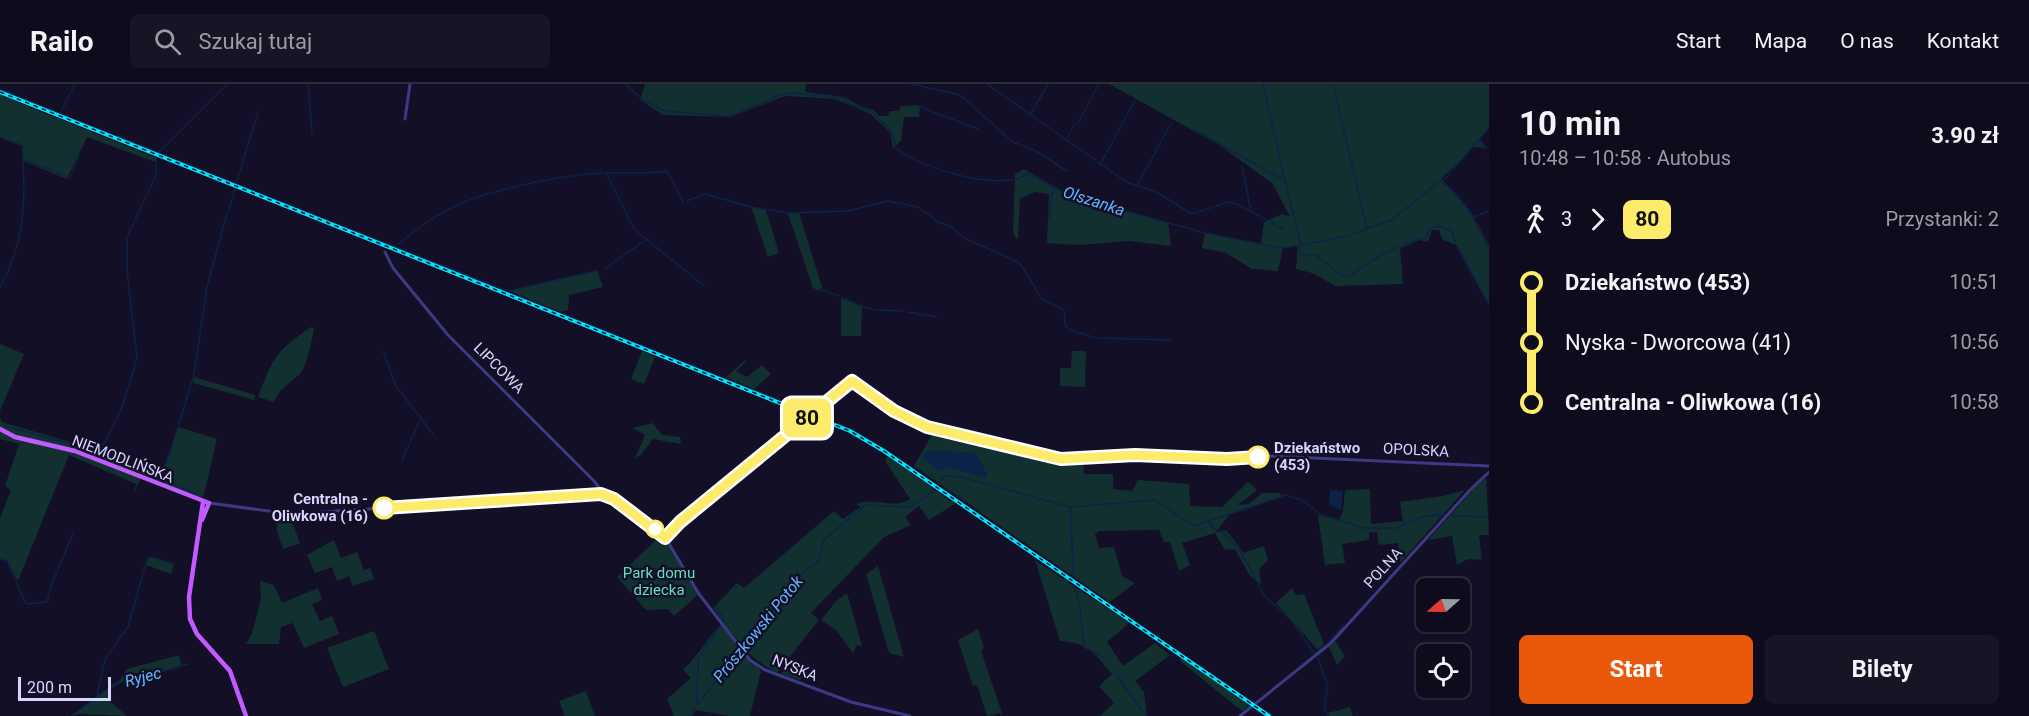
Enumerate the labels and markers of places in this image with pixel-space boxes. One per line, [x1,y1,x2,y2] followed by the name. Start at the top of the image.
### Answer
[1274,439,1360,474] place label: Dziekaństwo (453)
[1247,446,1269,468] marker: Dziekaństwo (453)
[272,490,368,525] place label: Centralna - Oliwkowa (16)
[373,497,395,519] marker: Centralna - Oliwkowa (16)
[646,520,664,538] unlabelled marker

